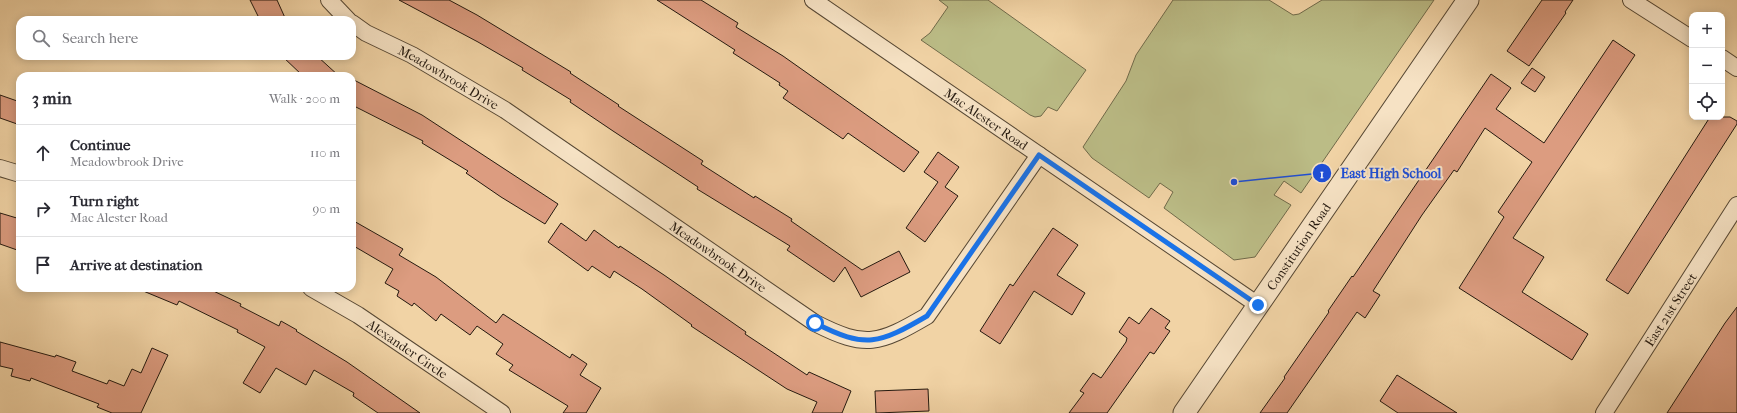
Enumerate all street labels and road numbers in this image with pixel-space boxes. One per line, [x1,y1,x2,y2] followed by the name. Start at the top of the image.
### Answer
[396,42,502,113] street label: Meadowbrook Drive
[942,85,1032,153] street label: Mac Alester Road
[1263,199,1334,293] street label: Constitution Road
[667,218,770,295] street label: Meadowbrook Drive
[1641,270,1699,349] street label: East 21st Street
[363,315,451,382] street label: Alexander Circle

